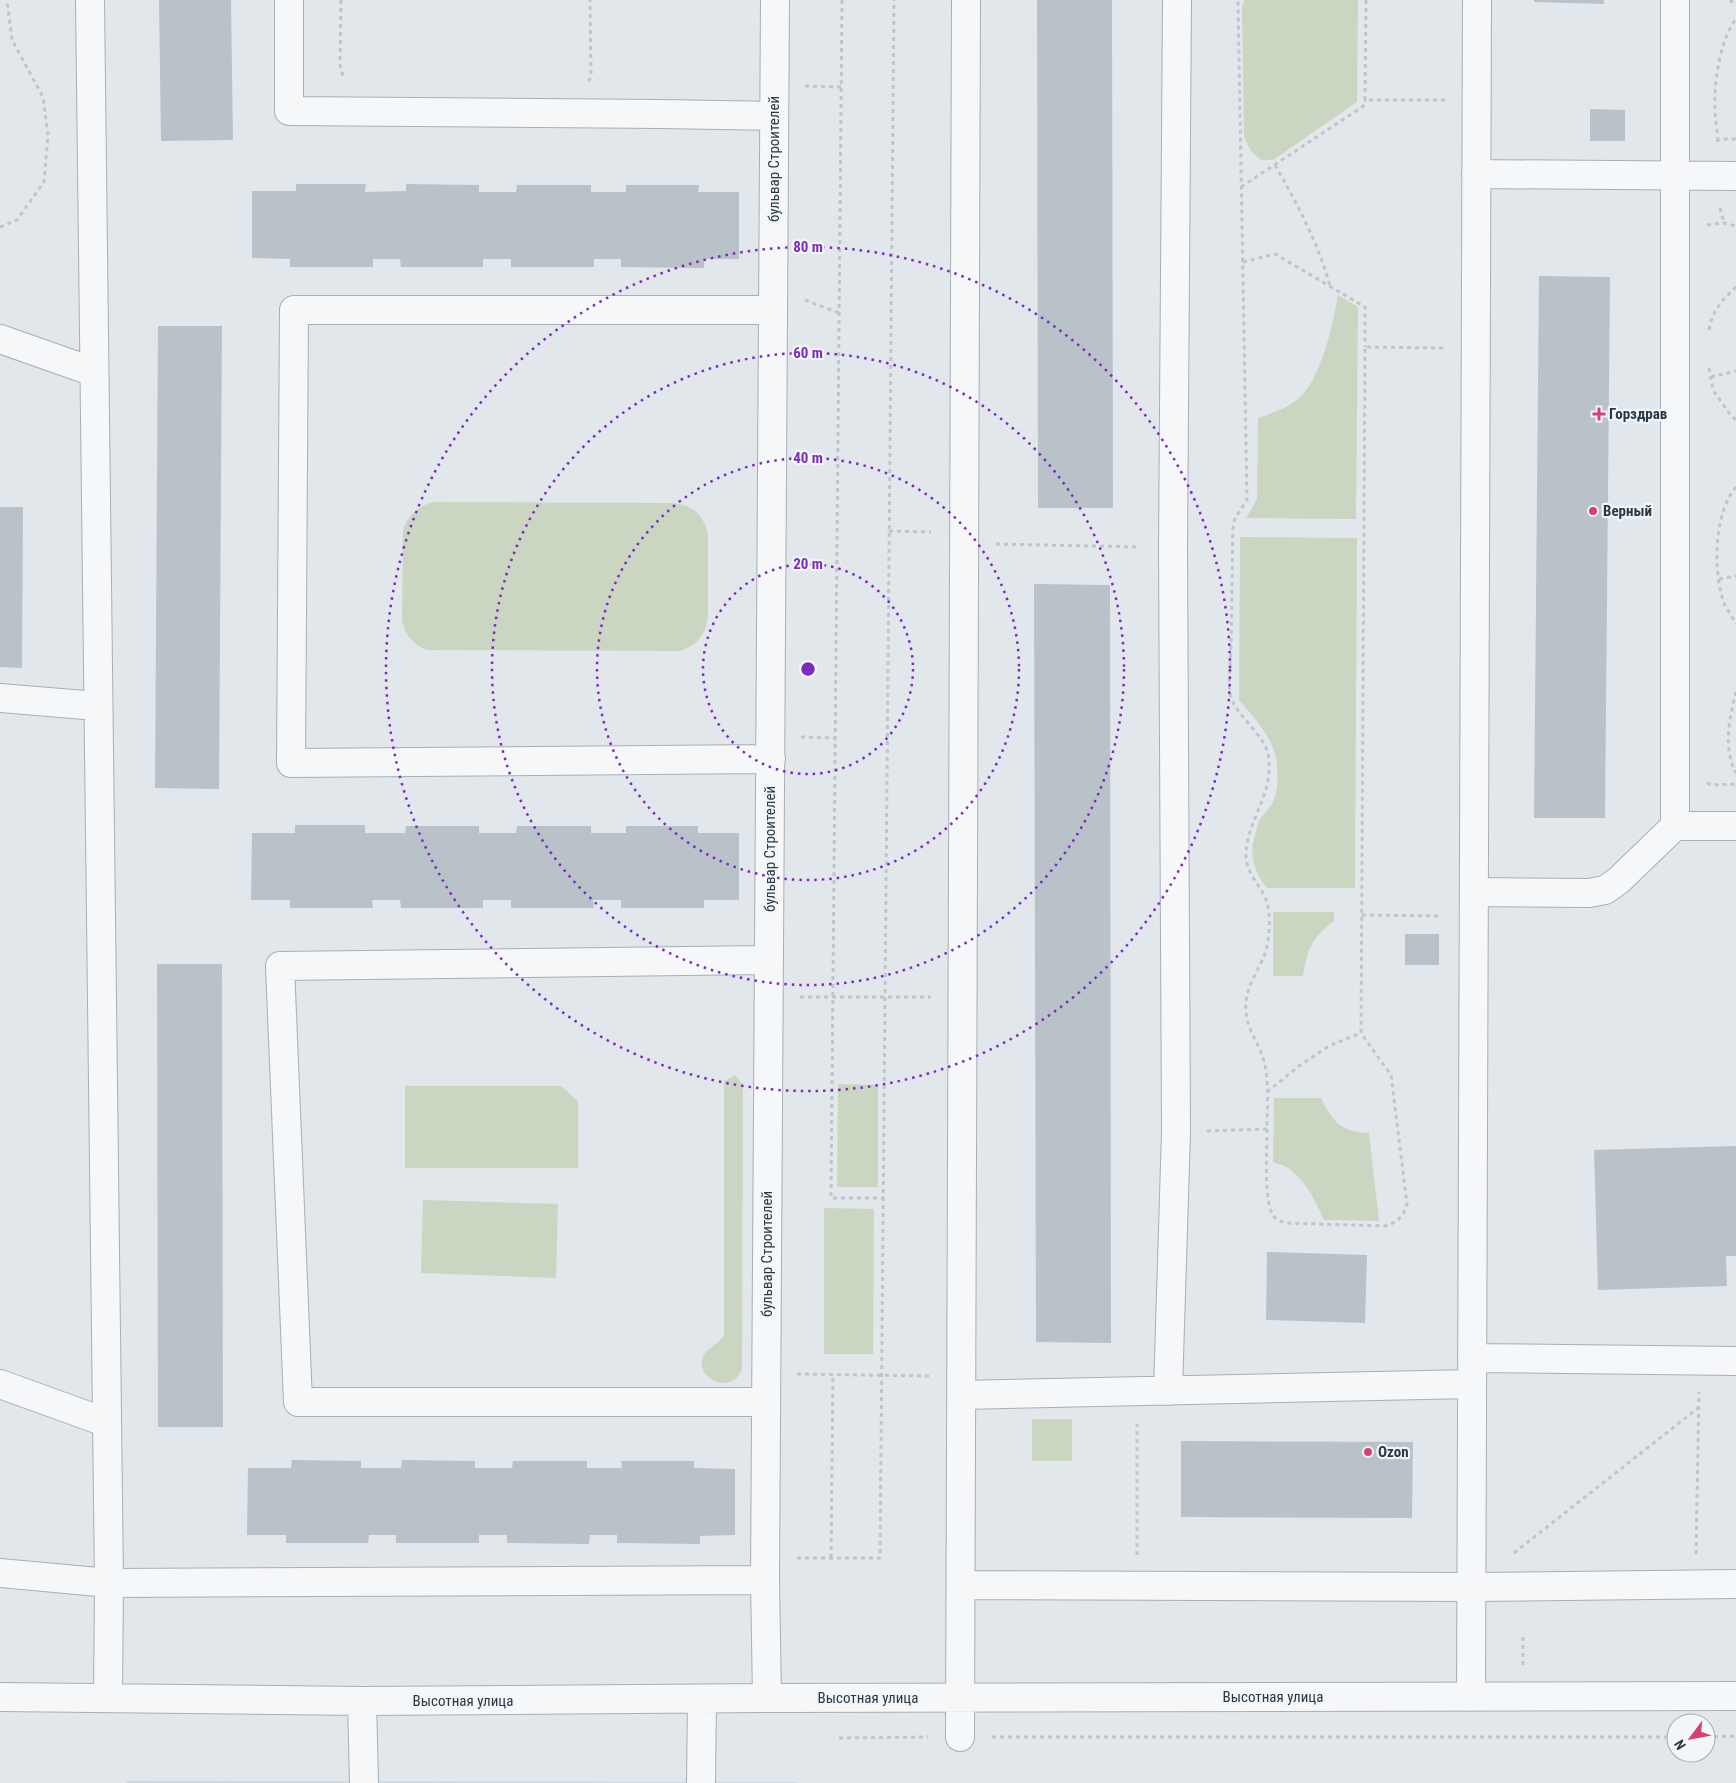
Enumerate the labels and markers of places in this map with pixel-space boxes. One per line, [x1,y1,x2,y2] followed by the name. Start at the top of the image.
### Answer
[1609,405,1667,423] place label: Горздрав
[1593,408,1605,420] marker: Горздрав
[1603,502,1652,520] place label: Верный
[1587,505,1599,517] marker: Верный
[799,660,817,678] centre of rings
[1378,1443,1409,1461] place label: Ozon
[1362,1446,1374,1458] marker: Ozon

